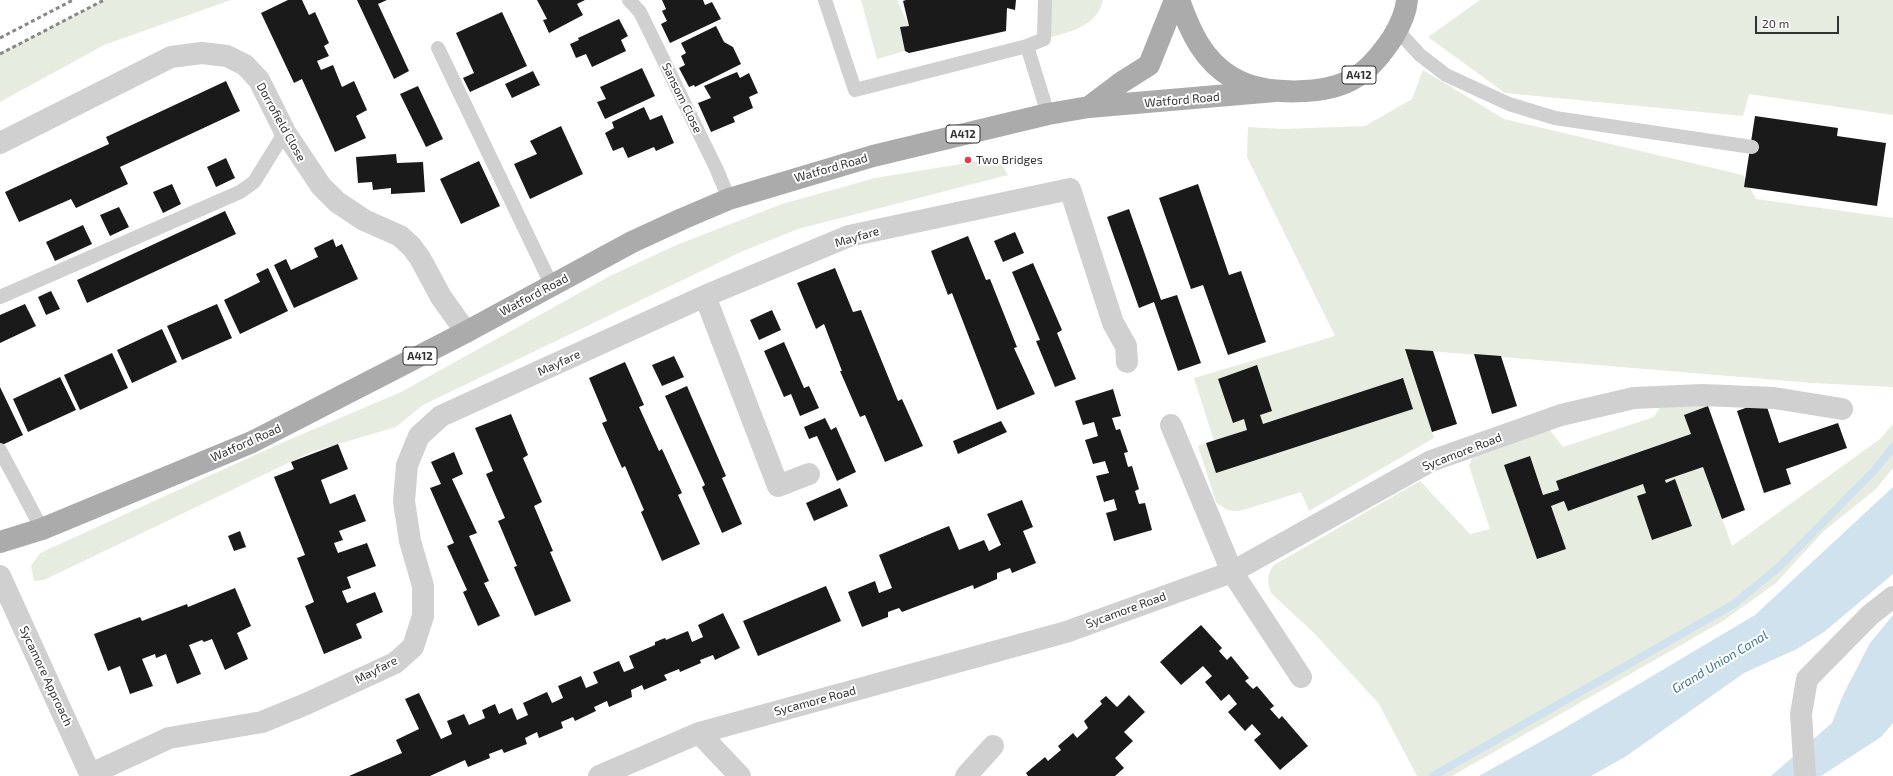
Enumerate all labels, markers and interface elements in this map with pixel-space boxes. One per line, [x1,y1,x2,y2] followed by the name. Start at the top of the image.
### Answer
[1757,8,1841,34] scale bar
[1762,16,1789,30] text: 20 m
[659,61,705,135] street label: Sansom Close
[1342,66,1376,84] road number: A412
[253,80,309,164] street label: Dorrofield Close
[1144,90,1220,110] street label: Watford Road
[946,125,980,143] road number: A412
[793,151,869,185] street label: Watford Road
[976,153,1043,167] place label: Two Bridges
[963,155,973,165] marker: Two Bridges
[833,224,881,250] street label: Mayfare
[497,271,571,319] street label: Watford Road
[403,347,437,365] road number: A412
[535,347,583,379] street label: Mayfare
[209,421,283,465] street label: Watford Road
[1420,430,1504,474] street label: Sycamore Road
[1084,589,1168,631] street label: Sycamore Road
[16,624,76,728] street label: Sycamore Approach
[1669,627,1771,697] water label: Grand Union Canal
[352,653,400,687] street label: Mayfare
[773,683,857,719] street label: Sycamore Road

